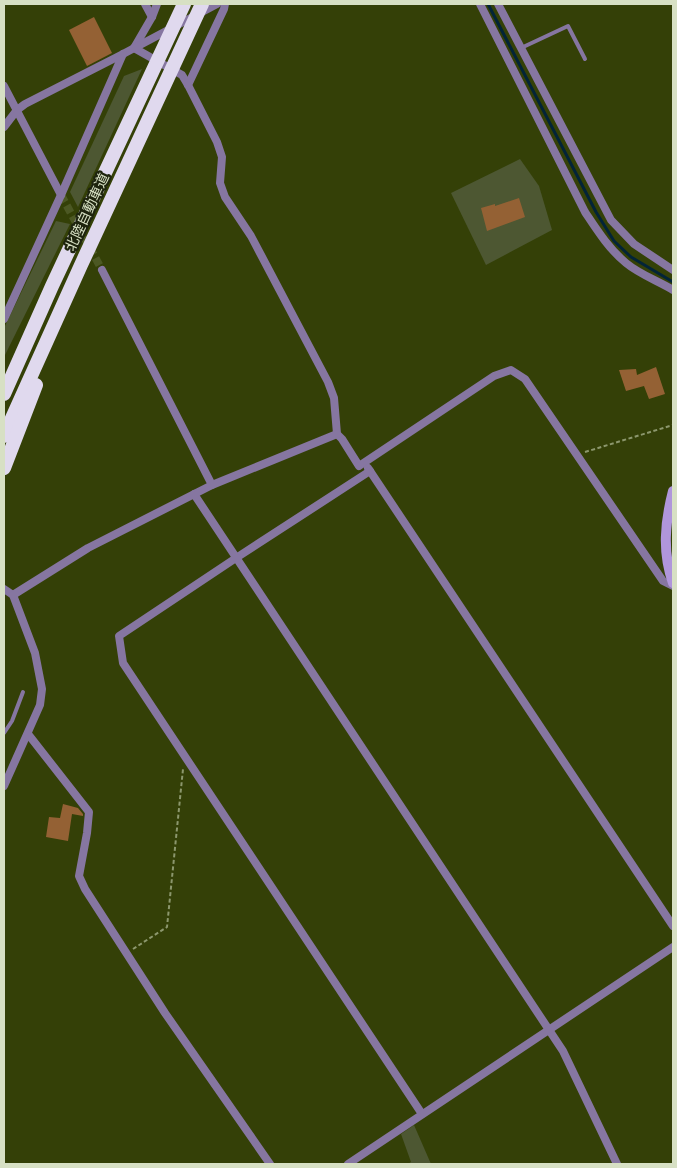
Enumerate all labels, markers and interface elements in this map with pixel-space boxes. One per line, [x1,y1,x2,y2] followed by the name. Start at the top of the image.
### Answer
[60,170,113,254] street label: 北陸自動車道

